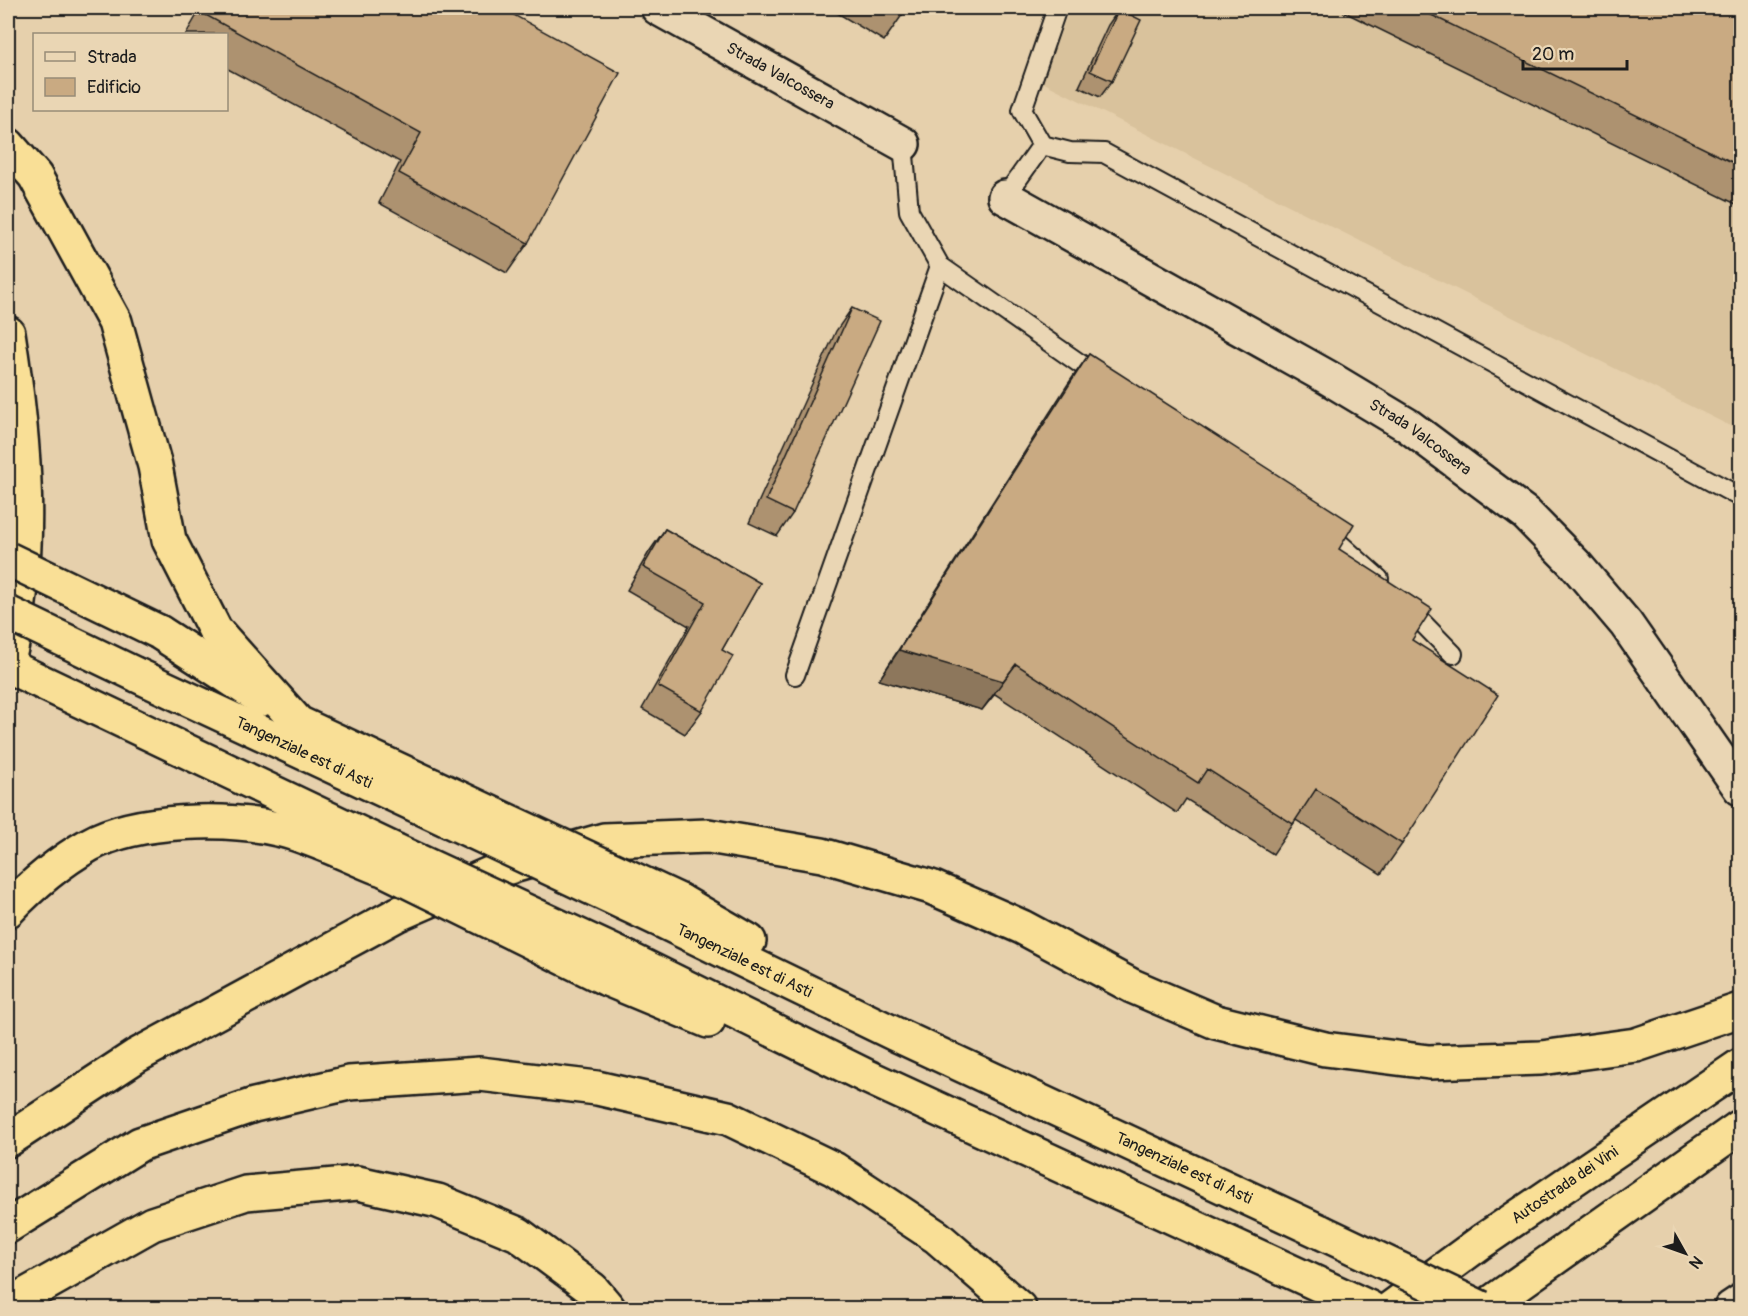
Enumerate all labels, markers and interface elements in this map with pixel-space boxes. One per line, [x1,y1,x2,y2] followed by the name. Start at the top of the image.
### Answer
[33,33,228,111] legend
[1523,33,1626,71] scale bar
[723,38,838,114] street label: Strada Valcossera
[1532,43,1574,66] text: 20 m
[87,46,137,69] text: Strada
[87,76,141,99] text: Edificio
[1365,395,1476,480] street label: Strada Valcossera
[232,712,375,793] street label: Tangenziale est di Asti
[673,919,816,1002] street label: Tangenziale est di Asti
[1112,1128,1256,1209] street label: Tangenziale est di Asti
[1508,1142,1622,1228] street label: Autostrada dei Vini
[1655,1223,1715,1283] north arrow
[1684,1251,1707,1273] text: N

